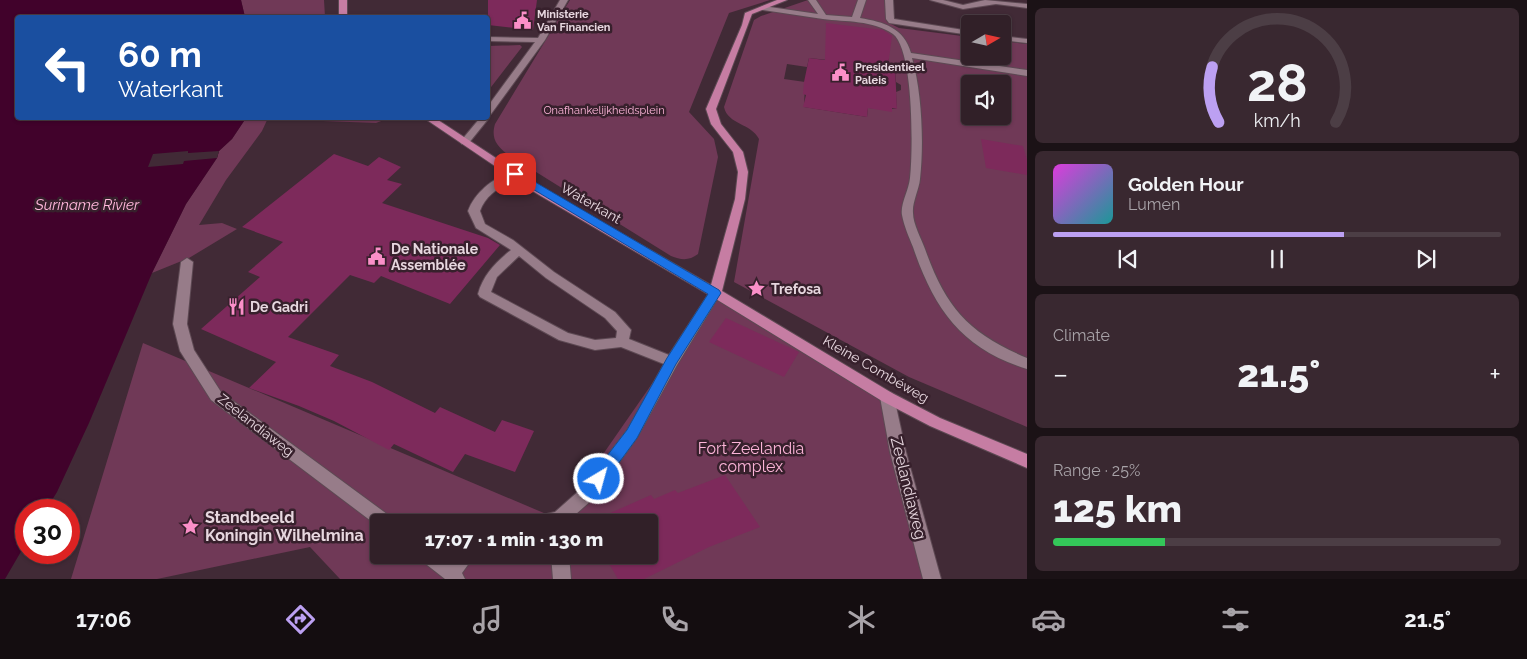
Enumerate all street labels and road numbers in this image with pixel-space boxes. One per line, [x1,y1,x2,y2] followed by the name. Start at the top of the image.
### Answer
[558,179,624,227] street label: Waterkant
[820,332,932,406] street label: Kleine Combéweg
[215,390,297,460] street label: Zeelandiaweg
[887,435,930,541] street label: Zeelandiaweg

